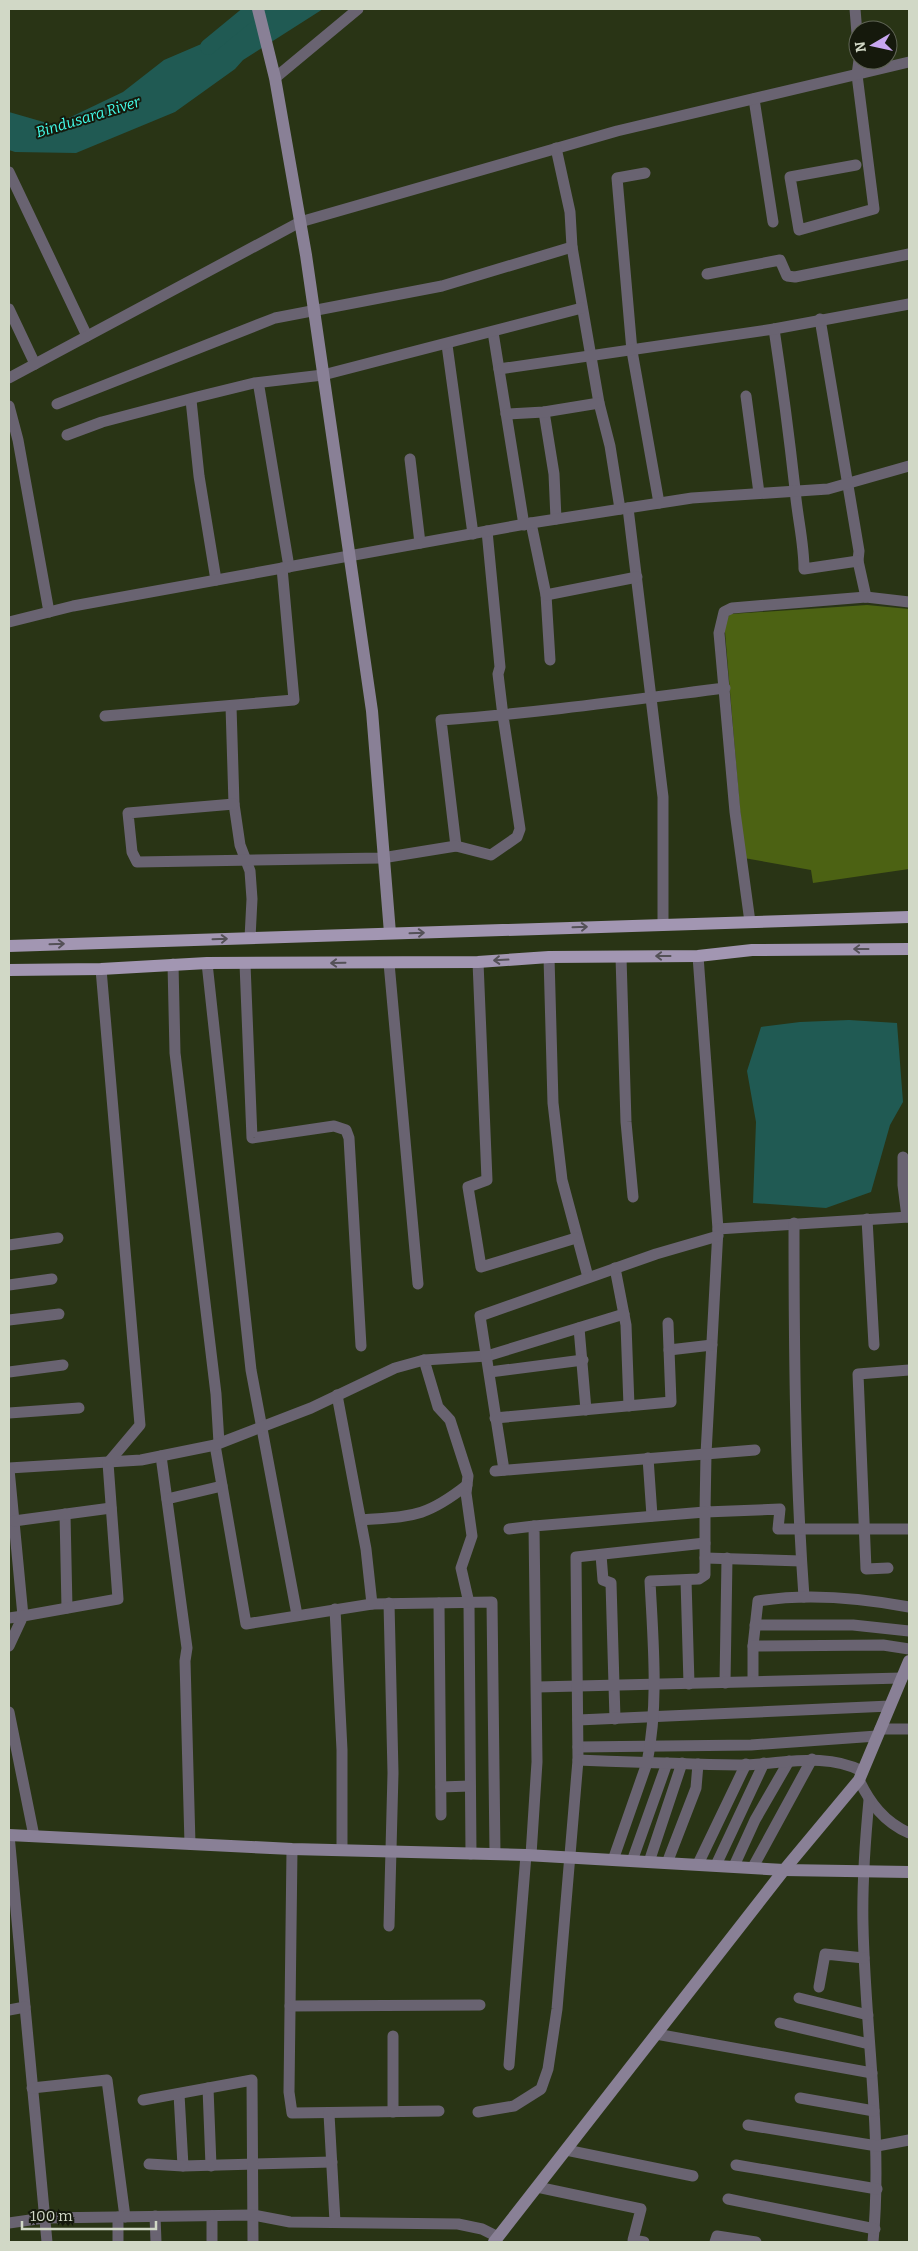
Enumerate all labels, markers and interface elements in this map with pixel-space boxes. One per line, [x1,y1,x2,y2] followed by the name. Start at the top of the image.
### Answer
[848,20,898,70] north arrow
[851,40,870,54] text: N
[34,92,143,141] water label: Bindusara River
[571,923,587,932] one-way arrow
[409,928,425,937] one-way arrow
[212,934,228,944] one-way arrow
[49,939,65,949] one-way arrow
[853,944,869,954] one-way arrow
[656,952,672,961] one-way arrow
[493,956,509,965] one-way arrow
[331,958,347,968] one-way arrow
[22,2198,156,2230] scale bar
[30,2207,73,2225] text: 100 m

